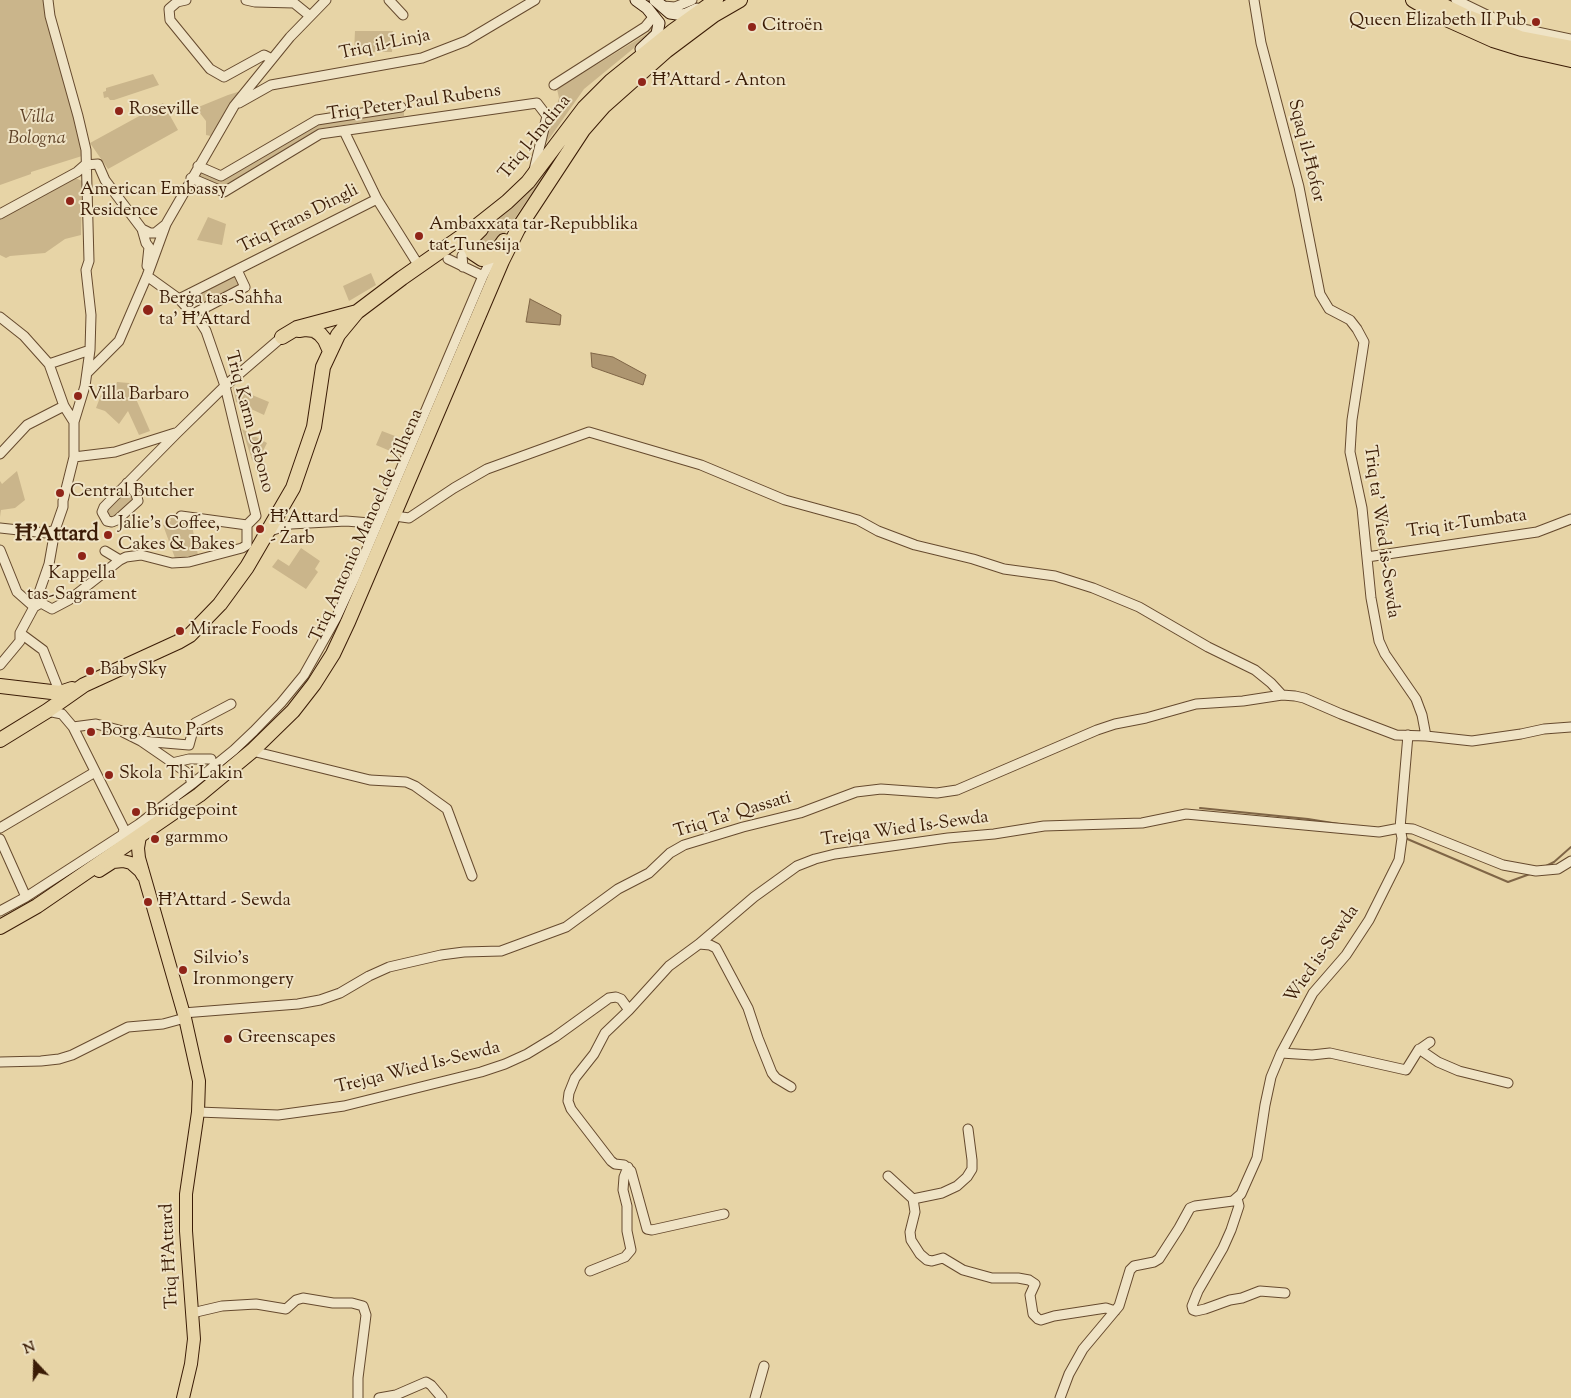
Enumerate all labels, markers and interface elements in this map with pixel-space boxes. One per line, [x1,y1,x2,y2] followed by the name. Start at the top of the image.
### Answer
[1349,11,1526,33] place label: Queen Elizabeth II Pub
[762,16,823,38] place label: Citroën
[1530,16,1542,28] marker: Queen Elizabeth II Pub
[746,21,758,33] marker: Citroën
[338,26,432,66] street label: Triq il-Linja
[652,71,786,93] place label: Ħ'Attard - Anton
[636,76,648,88] marker: Ħ'Attard - Anton
[326,81,502,127] street label: Triq Peter Paul Rubens
[495,91,577,185] street label: Triq l-Imdina
[1282,97,1328,205] street label: Sqaq il-Ħofor
[129,100,199,122] place label: Roseville
[113,105,125,117] marker: Roseville
[8,108,66,150] park label: Villa Bologna
[80,180,227,222] place label: American Embassy Residence
[235,180,363,260] street label: Triq Frans Dingli
[64,195,76,207] marker: American Embassy Residence
[429,215,638,258] place label: Ambaxxata tar-Repubblika tat-Tunesija
[413,230,425,242] marker: Ambaxxata tar-Repubblika tat-Tunesija
[159,289,282,332] place label: Berġa tas-Saħħa ta' Ħ'Attard
[141,303,155,317] marker: Berġa tas-Saħħa ta' Ħ'Attard
[219,349,277,495] street label: Triq Karm Debono
[88,385,189,407] place label: Villa Barbaro
[72,390,84,402] marker: Villa Barbaro
[307,406,429,646] street label: Triq Antonio Manoel de Vilhena
[1357,444,1403,620] street label: Triq ta' Wied is-Sewda
[70,482,194,504] place label: Central Butcher
[54,487,66,499] marker: Central Butcher
[1406,506,1528,544] street label: Triq it-Tumbata
[270,508,339,550] place label: Ħ'Attard - Żarb
[118,514,235,556] place label: Jalie's Coffee, Cakes & Bakes
[15,523,99,549] district label: Ħ'Attard
[254,523,266,535] marker: Ħ'Attard - Żarb
[102,529,114,541] marker: Jalie's Coffee, Cakes & Bakes
[76,550,88,562] marker: Kappella tas-Sagrament
[27,564,137,606] place label: Kappella tas-Sagrament
[190,620,298,642] place label: Miracle Foods
[174,625,186,637] marker: Miracle Foods
[100,660,167,682] place label: BabySky
[84,665,96,677] marker: BabySky
[101,721,224,743] place label: Borg Auto Parts
[85,726,97,738] marker: Borg Auto Parts
[119,764,243,786] place label: Skola Thi Lakin
[103,769,115,781] marker: Skola Thi Lakin
[672,788,794,844] street label: Triq Ta' Qassati
[146,801,238,823] place label: Bridgepoint
[130,806,142,818] marker: Bridgepoint
[820,808,990,852] street label: Trejqa Wied Is-Sewda
[165,828,228,850] place label: garmmo
[149,833,161,845] marker: garmmo
[158,891,291,913] place label: Ħ'Attard - Sewda
[142,896,154,908] marker: Ħ'Attard - Sewda
[1281,902,1365,1008] street label: Wied is-Sewda
[193,949,294,992] place label: Silvio's Ironmongery
[177,964,189,976] marker: Silvio's Ironmongery
[238,1028,336,1050] place label: Greenscapes
[222,1033,234,1045] marker: Greenscapes
[333,1038,503,1100] street label: Trejqa Wied Is-Sewda
[157,1203,185,1309] street label: Triq Ħ'Attard
[10,1338,60,1388] north arrow
[21,1338,38,1360] text: N

